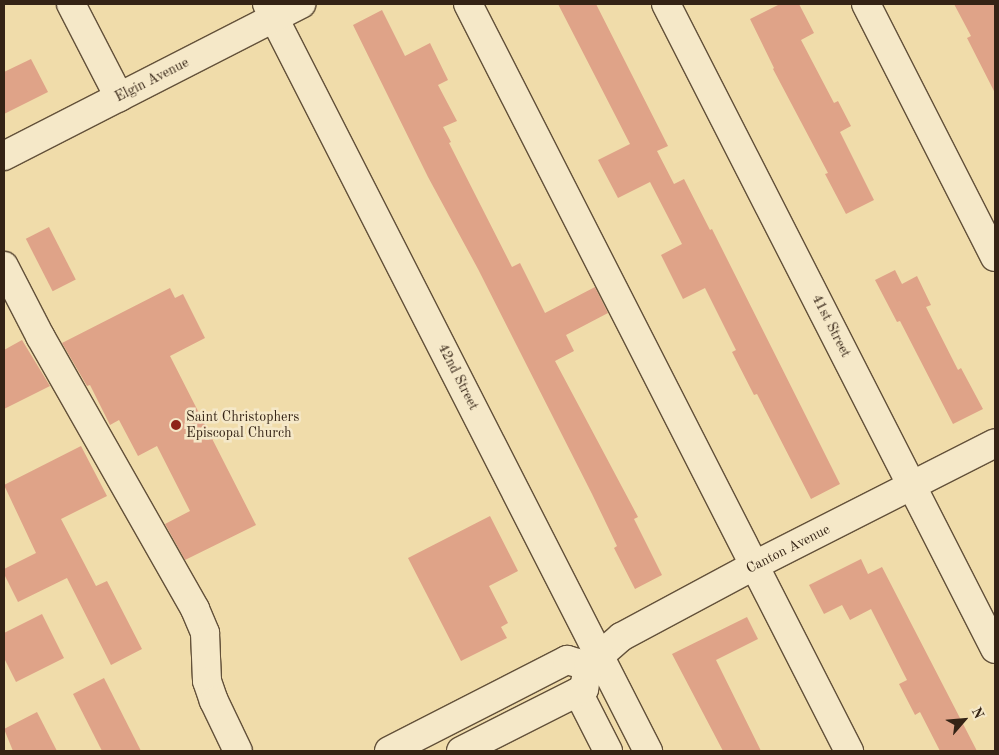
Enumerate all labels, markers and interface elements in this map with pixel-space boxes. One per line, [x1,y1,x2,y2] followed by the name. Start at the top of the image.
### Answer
[112,54,192,106] street label: Elgin Avenue
[808,292,854,360] street label: 41st Street
[434,341,482,413] street label: 42nd Street
[186,409,299,442] place label: Saint Christophers Episcopal Church
[170,419,182,431] marker: Saint Christophers Episcopal Church
[743,521,833,577] street label: Canton Avenue
[939,695,989,745] north arrow
[969,705,986,721] text: N

